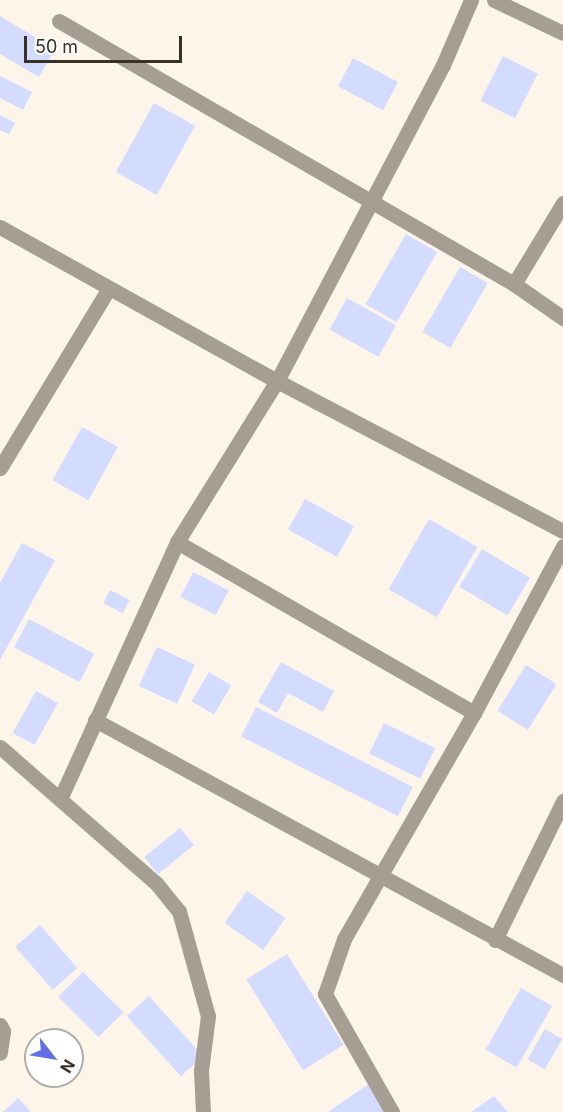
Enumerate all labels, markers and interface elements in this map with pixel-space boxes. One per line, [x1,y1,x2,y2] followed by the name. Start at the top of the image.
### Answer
[27,24,184,62] scale bar
[35,36,78,57] text: 50 m
[24,1028,84,1088] north arrow
[56,1056,79,1077] text: N

